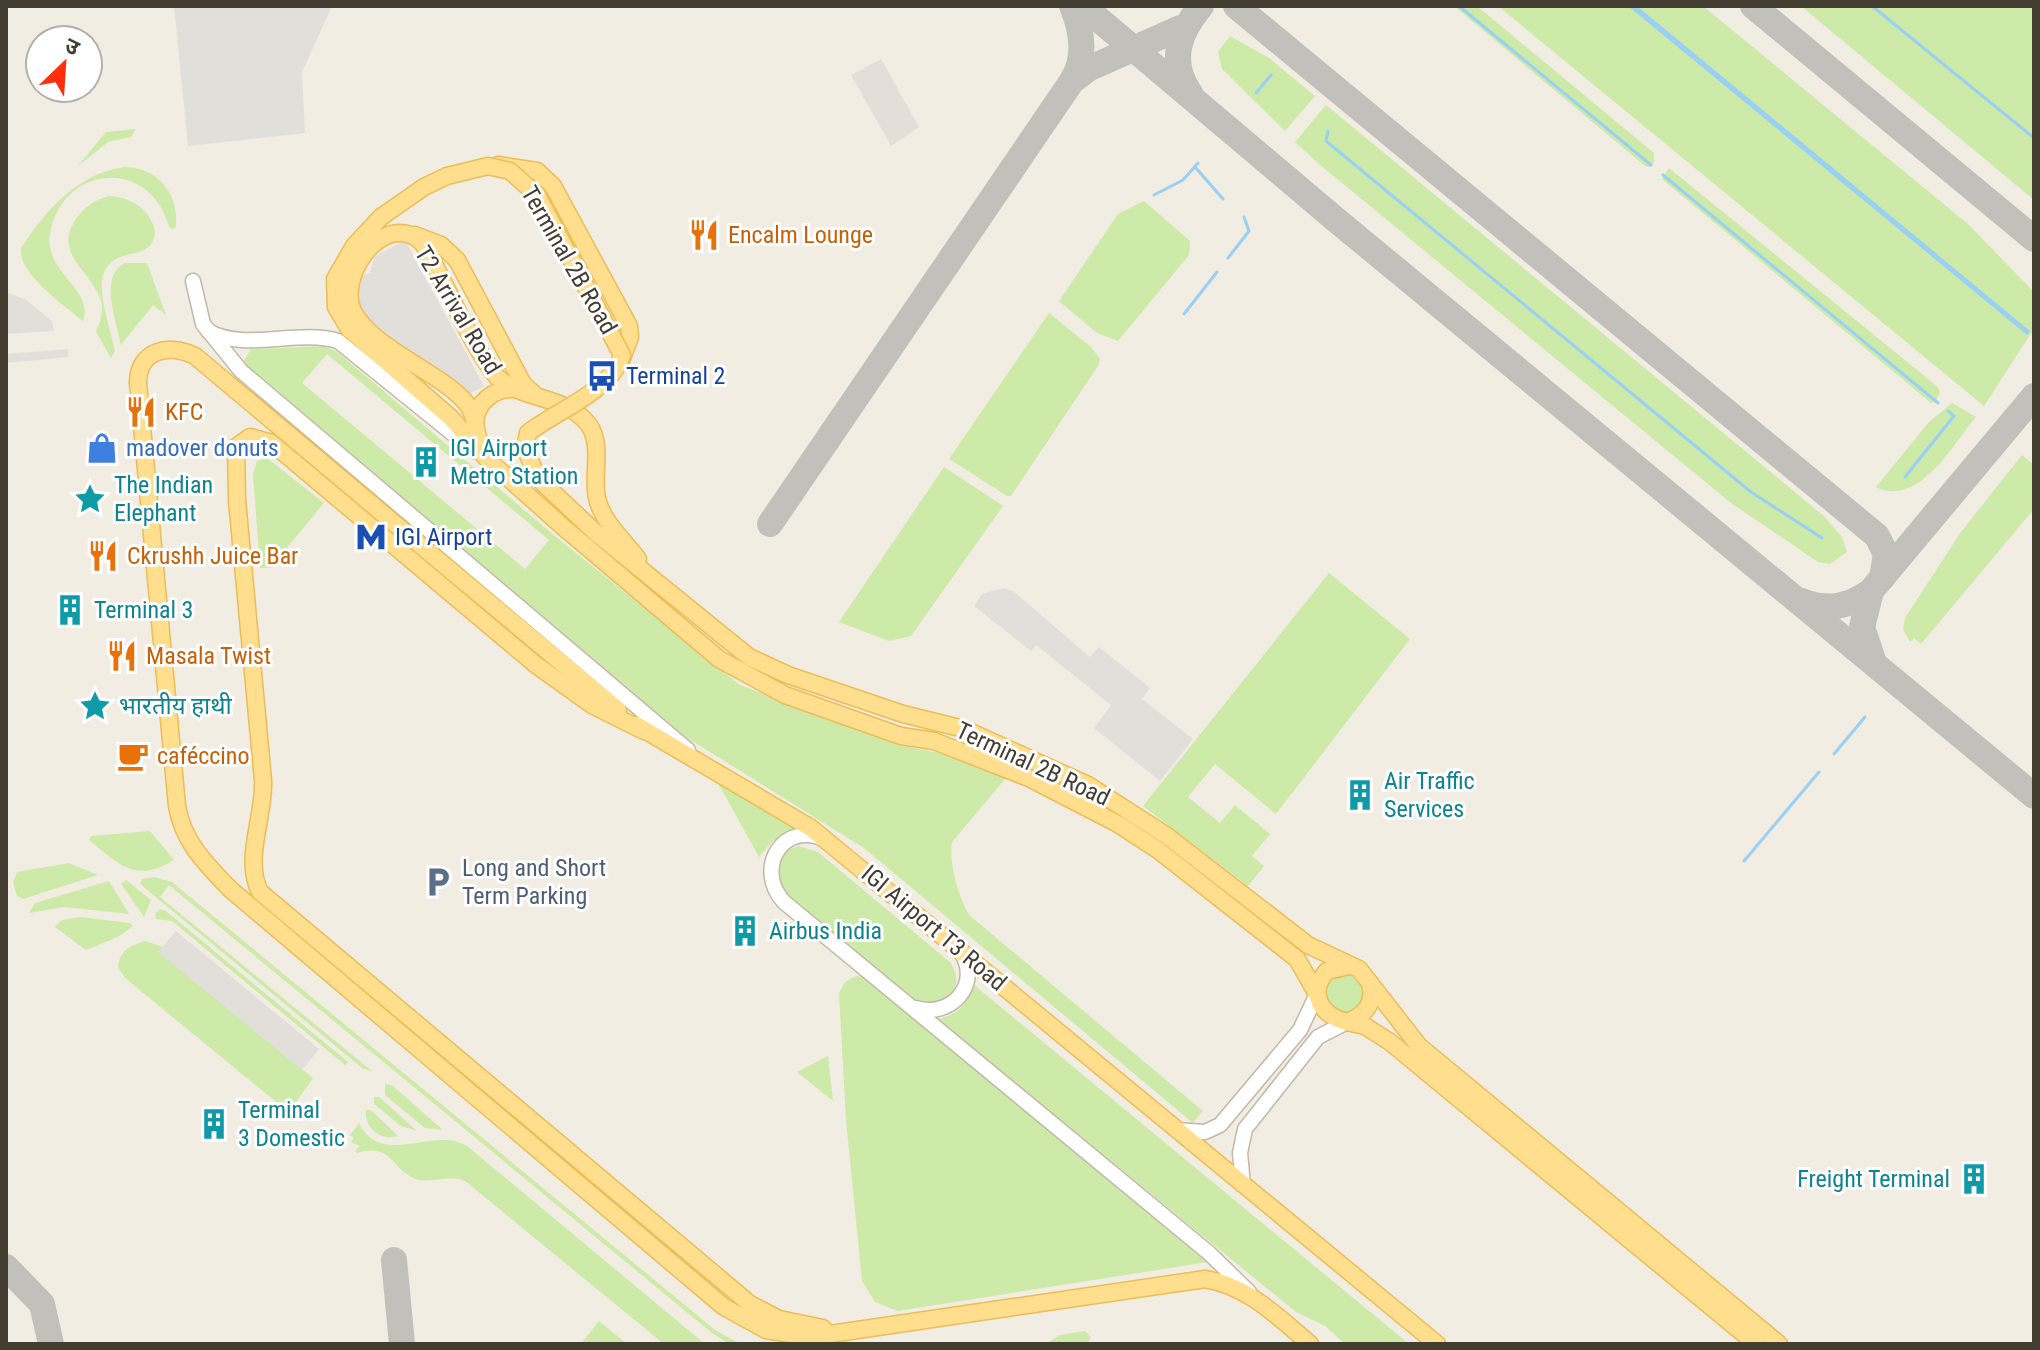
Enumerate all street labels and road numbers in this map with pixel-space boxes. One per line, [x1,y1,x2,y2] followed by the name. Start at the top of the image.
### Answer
[515,181,623,339] street label: Terminal 2B Road
[409,241,507,379] street label: T2 Arrival Road
[952,716,1114,812] street label: Terminal 2B Road
[856,859,1012,997] street label: IGI Airport T3 Road

